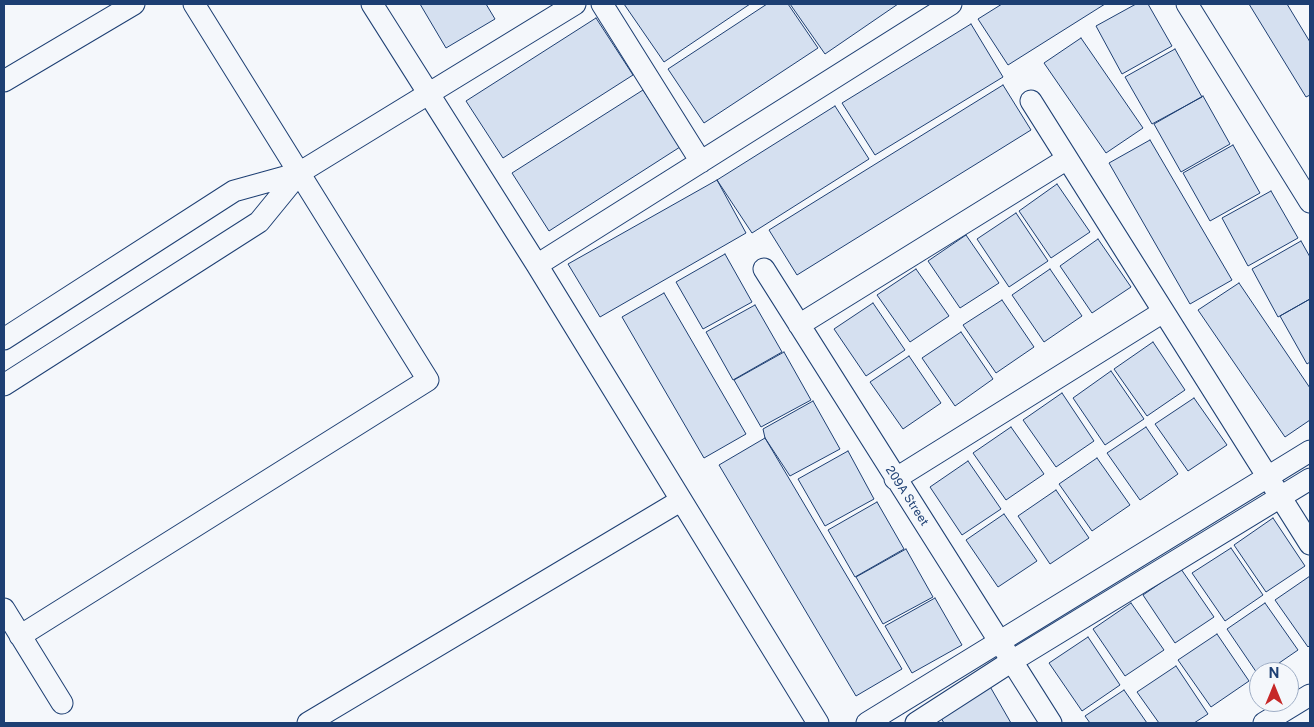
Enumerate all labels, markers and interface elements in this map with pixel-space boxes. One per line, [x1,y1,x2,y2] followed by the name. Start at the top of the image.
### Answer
[882,463,932,529] street label: 209A Street
[1249,662,1299,712] north arrow
[1269,665,1279,681] text: N

